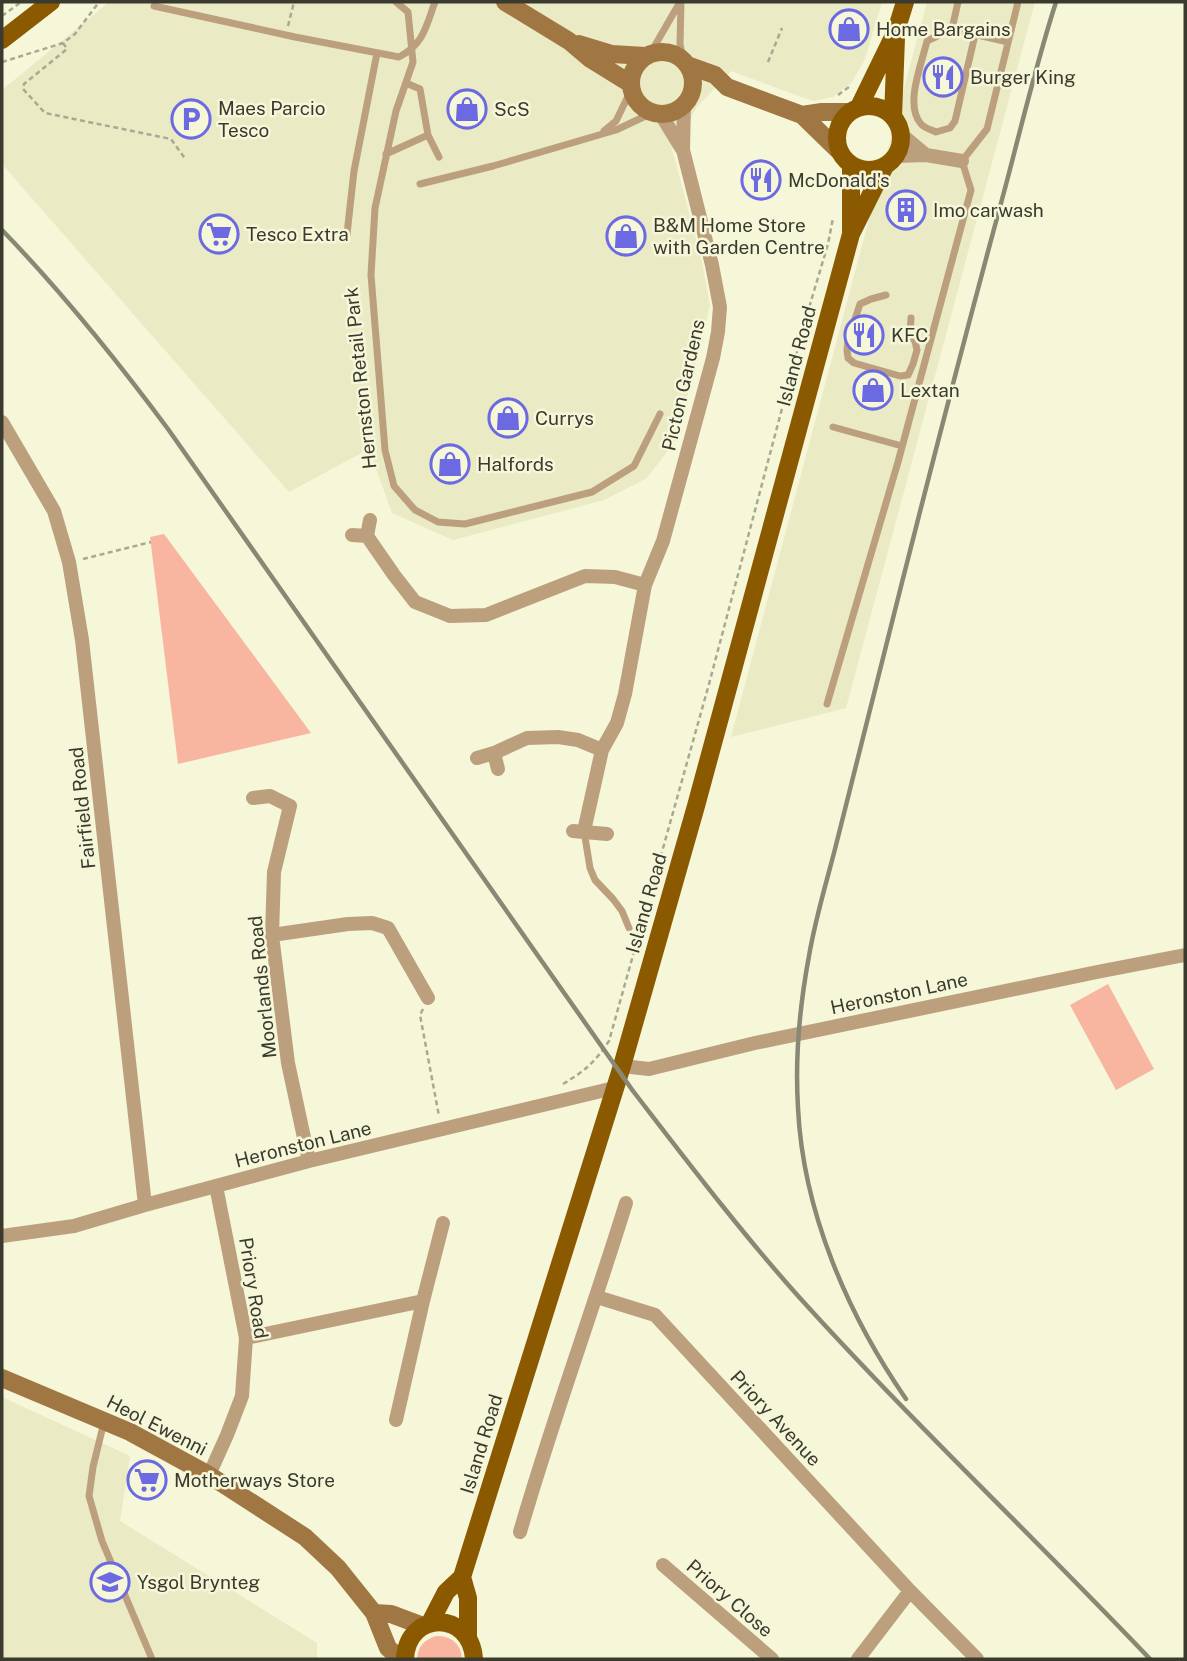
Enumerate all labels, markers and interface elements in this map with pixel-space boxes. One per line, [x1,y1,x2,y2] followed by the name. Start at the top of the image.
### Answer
[828,8,870,50] shop icon: Home Bargains
[876,18,1011,40] place label: Home Bargains
[922,56,964,98] restaurant icon: Burger King
[970,66,1076,88] place label: Burger King
[446,88,488,130] shop icon: ScS
[218,97,325,141] place label: Maes Parcio Tesco
[170,98,212,140] parking icon: Maes Parcio Tesco
[494,98,530,120] place label: ScS
[740,159,782,201] restaurant icon: McDonald's
[788,169,890,191] place label: McDonald's
[885,189,927,231] building icon: Imo carwash
[933,199,1044,221] place label: Imo carwash
[198,213,240,255] supermarket icon: Tesco Extra
[653,214,825,258] place label: B&M Home Store with Garden Centre
[605,215,647,257] shop icon: B&M Home Store with Garden Centre
[246,223,349,245] place label: Tesco Extra
[339,286,380,470] street label: Hernston Retail Park
[772,303,820,409] street label: Island Road
[843,314,885,356] restaurant icon: KFC
[657,317,709,453] street label: Picton Gardens
[891,324,928,346] place label: KFC
[852,369,894,411] shop icon: Lextan
[900,379,960,401] place label: Lextan
[487,397,529,439] shop icon: Currys
[535,407,594,429] place label: Currys
[429,443,471,485] shop icon: Halfords
[477,453,554,475] place label: Halfords
[65,746,99,870] street label: Fairfield Road
[621,850,671,956] street label: Island Road
[244,915,280,1059] street label: Moorlands Road
[828,968,970,1018] street label: Heronston Lane
[233,1116,373,1172] street label: Heronston Lane
[235,1236,273,1340] street label: Priory Road
[726,1366,826,1470] street label: Priory Avenue
[103,1390,211,1460] street label: Heol Ewenni
[455,1391,507,1497] street label: Island Road
[126,1459,168,1501] supermarket icon: Motherways Store
[174,1469,335,1491] place label: Motherways Store
[682,1555,778,1641] street label: Priory Close
[89,1561,131,1603] school or university icon: Ysgol Brynteg
[137,1571,260,1593] place label: Ysgol Brynteg

